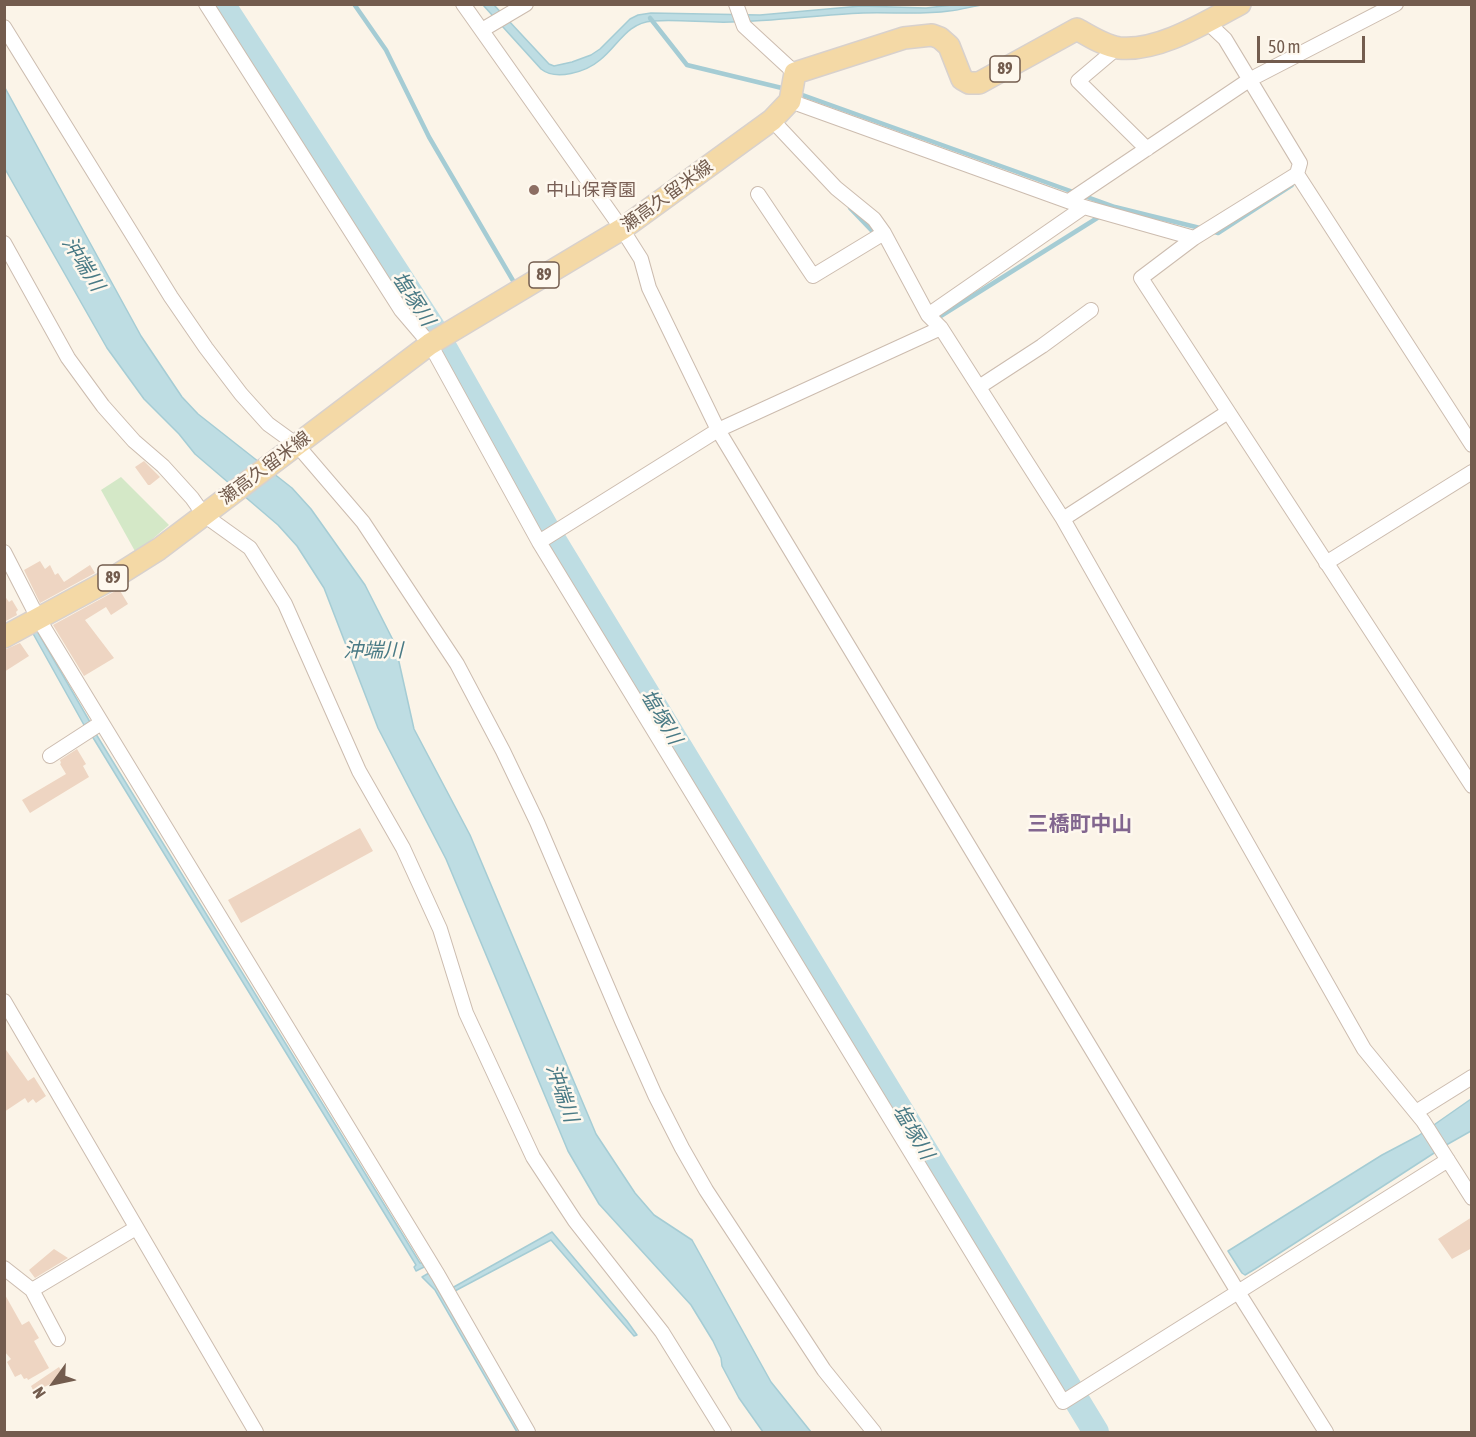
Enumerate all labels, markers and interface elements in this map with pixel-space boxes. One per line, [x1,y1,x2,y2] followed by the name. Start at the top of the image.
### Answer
[1260,24,1368,62] scale bar
[1268,36,1300,57] text: 50 m
[990,56,1020,82] road number: 89
[617,156,717,236] street label: 瀬高久留米線
[546,179,636,201] place label: 中山保育園
[527,183,541,197] marker: 中山保育園
[57,232,109,296] water label: 沖端川
[529,262,559,288] road number: 89
[387,267,439,331] water label: 塩塚川
[215,427,315,509] street label: 瀬高久留米線
[98,565,128,591] road number: 89
[343,639,403,663] water label: 沖端川
[635,685,687,749] water label: 塩塚川
[1028,811,1132,837] district label: 三橋町中山
[541,1061,583,1125] water label: 沖端川
[887,1100,939,1164] water label: 塩塚川
[24,1353,84,1413] north arrow
[29,1384,49,1402] text: N

